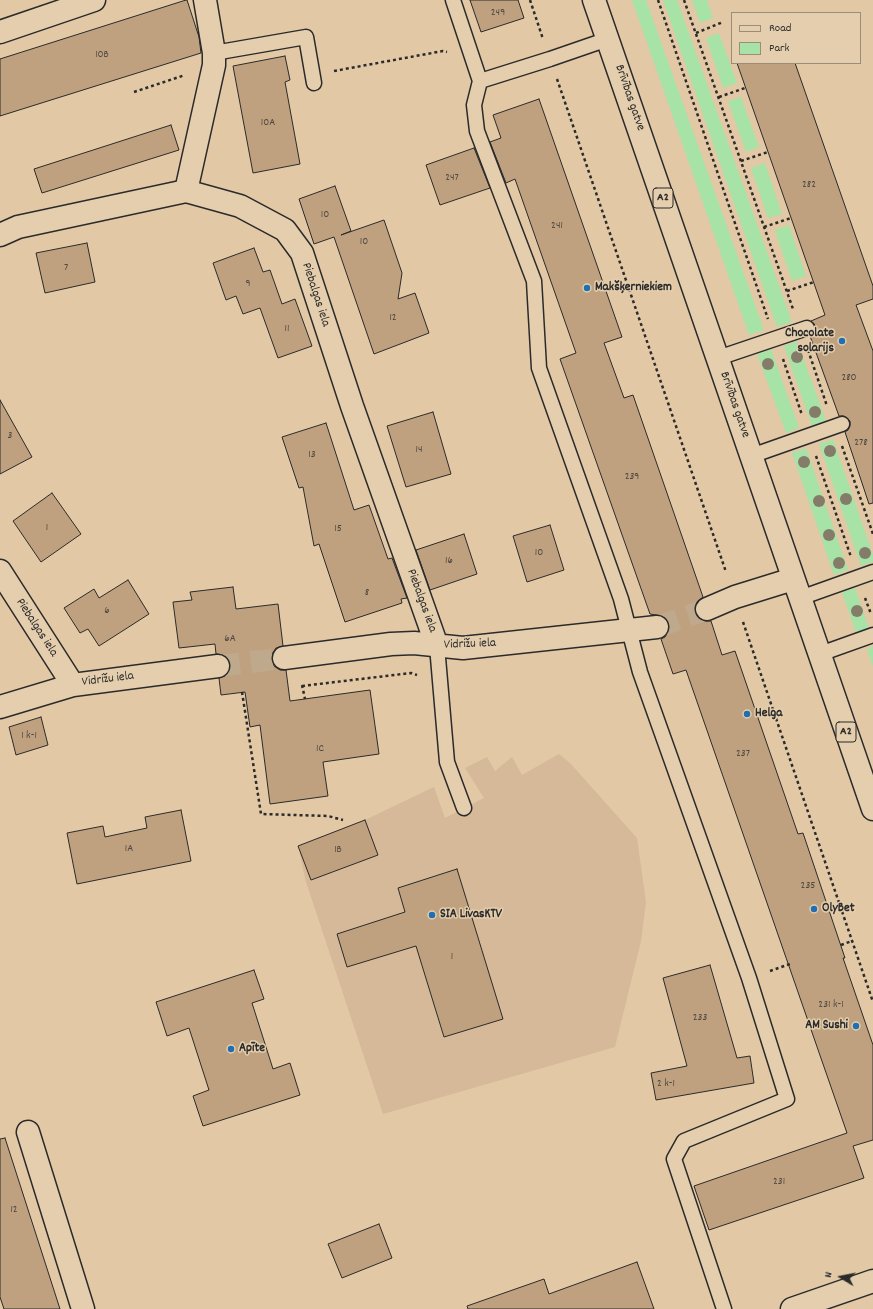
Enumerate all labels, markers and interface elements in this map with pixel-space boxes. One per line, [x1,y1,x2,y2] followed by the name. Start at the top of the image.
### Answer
[491,6,505,20] house number: 249
[731,12,861,64] legend
[769,20,791,37] text: Road
[769,40,789,57] text: Park
[95,48,109,62] house number: 10B
[610,63,648,133] street label: Brīvības gatve
[261,116,275,130] house number: 10A
[445,171,459,185] house number: 247
[802,178,816,192] house number: 282
[653,188,673,208] road number: A2
[321,208,329,222] house number: 10
[551,219,563,233] house number: 241
[360,235,368,249] house number: 10
[64,261,68,275] house number: 7
[297,261,333,329] street label: Piebalgas iela
[245,277,251,291] house number: 9
[595,280,672,296] place label: Makšķerniekiem
[582,283,592,293] marker: Makšķerniekiem
[389,311,397,325] house number: 12
[285,322,289,336] house number: 11
[785,326,834,357] place label: Chocolate solarijs
[837,336,847,346] marker: Chocolate solarijs
[715,370,753,440] street label: Brīvības gatve
[841,371,857,385] house number: 280
[8,429,12,443] house number: 3
[854,436,868,450] house number: 278
[416,443,422,457] house number: 14
[308,448,316,462] house number: 13
[625,470,639,484] house number: 239
[46,521,48,535] house number: 1
[334,522,342,536] house number: 15
[535,546,543,560] house number: 10
[445,554,453,568] house number: 16
[402,567,440,635] street label: Piebalgas iela
[365,586,369,600] house number: 8
[11,596,61,660] street label: Piebalgas iela
[104,604,110,618] house number: 6
[224,632,236,646] house number: 6A
[444,636,496,654] street label: Vidrižu iela
[81,669,135,691] street label: Vidrižu iela
[755,706,782,722] place label: Helga
[742,709,752,719] marker: Helga
[836,722,856,742] road number: A2
[21,729,37,743] house number: 1 k-1
[316,742,324,756] house number: 1C
[736,747,750,761] house number: 237
[125,842,133,856] house number: 1A
[334,843,342,857] house number: 1B
[801,879,815,893] house number: 235
[822,901,854,917] place label: OlyBet
[809,904,819,914] marker: OlyBet
[440,907,502,923] place label: SIA LivasKTV
[427,910,437,920] marker: SIA LivasKTV
[451,950,453,964] house number: 1
[818,998,844,1012] house number: 231 k-1
[693,1011,707,1025] house number: 233
[805,1018,848,1034] place label: AM Sushi
[851,1021,861,1031] marker: AM Sushi
[239,1041,265,1057] place label: Apīte
[226,1044,236,1054] marker: Apīte
[657,1077,675,1091] house number: 2 k-1
[773,1175,785,1189] house number: 231
[10,1203,18,1217] house number: 12
[821,1257,861,1297] north arrow
[821,1271,838,1279] text: N

